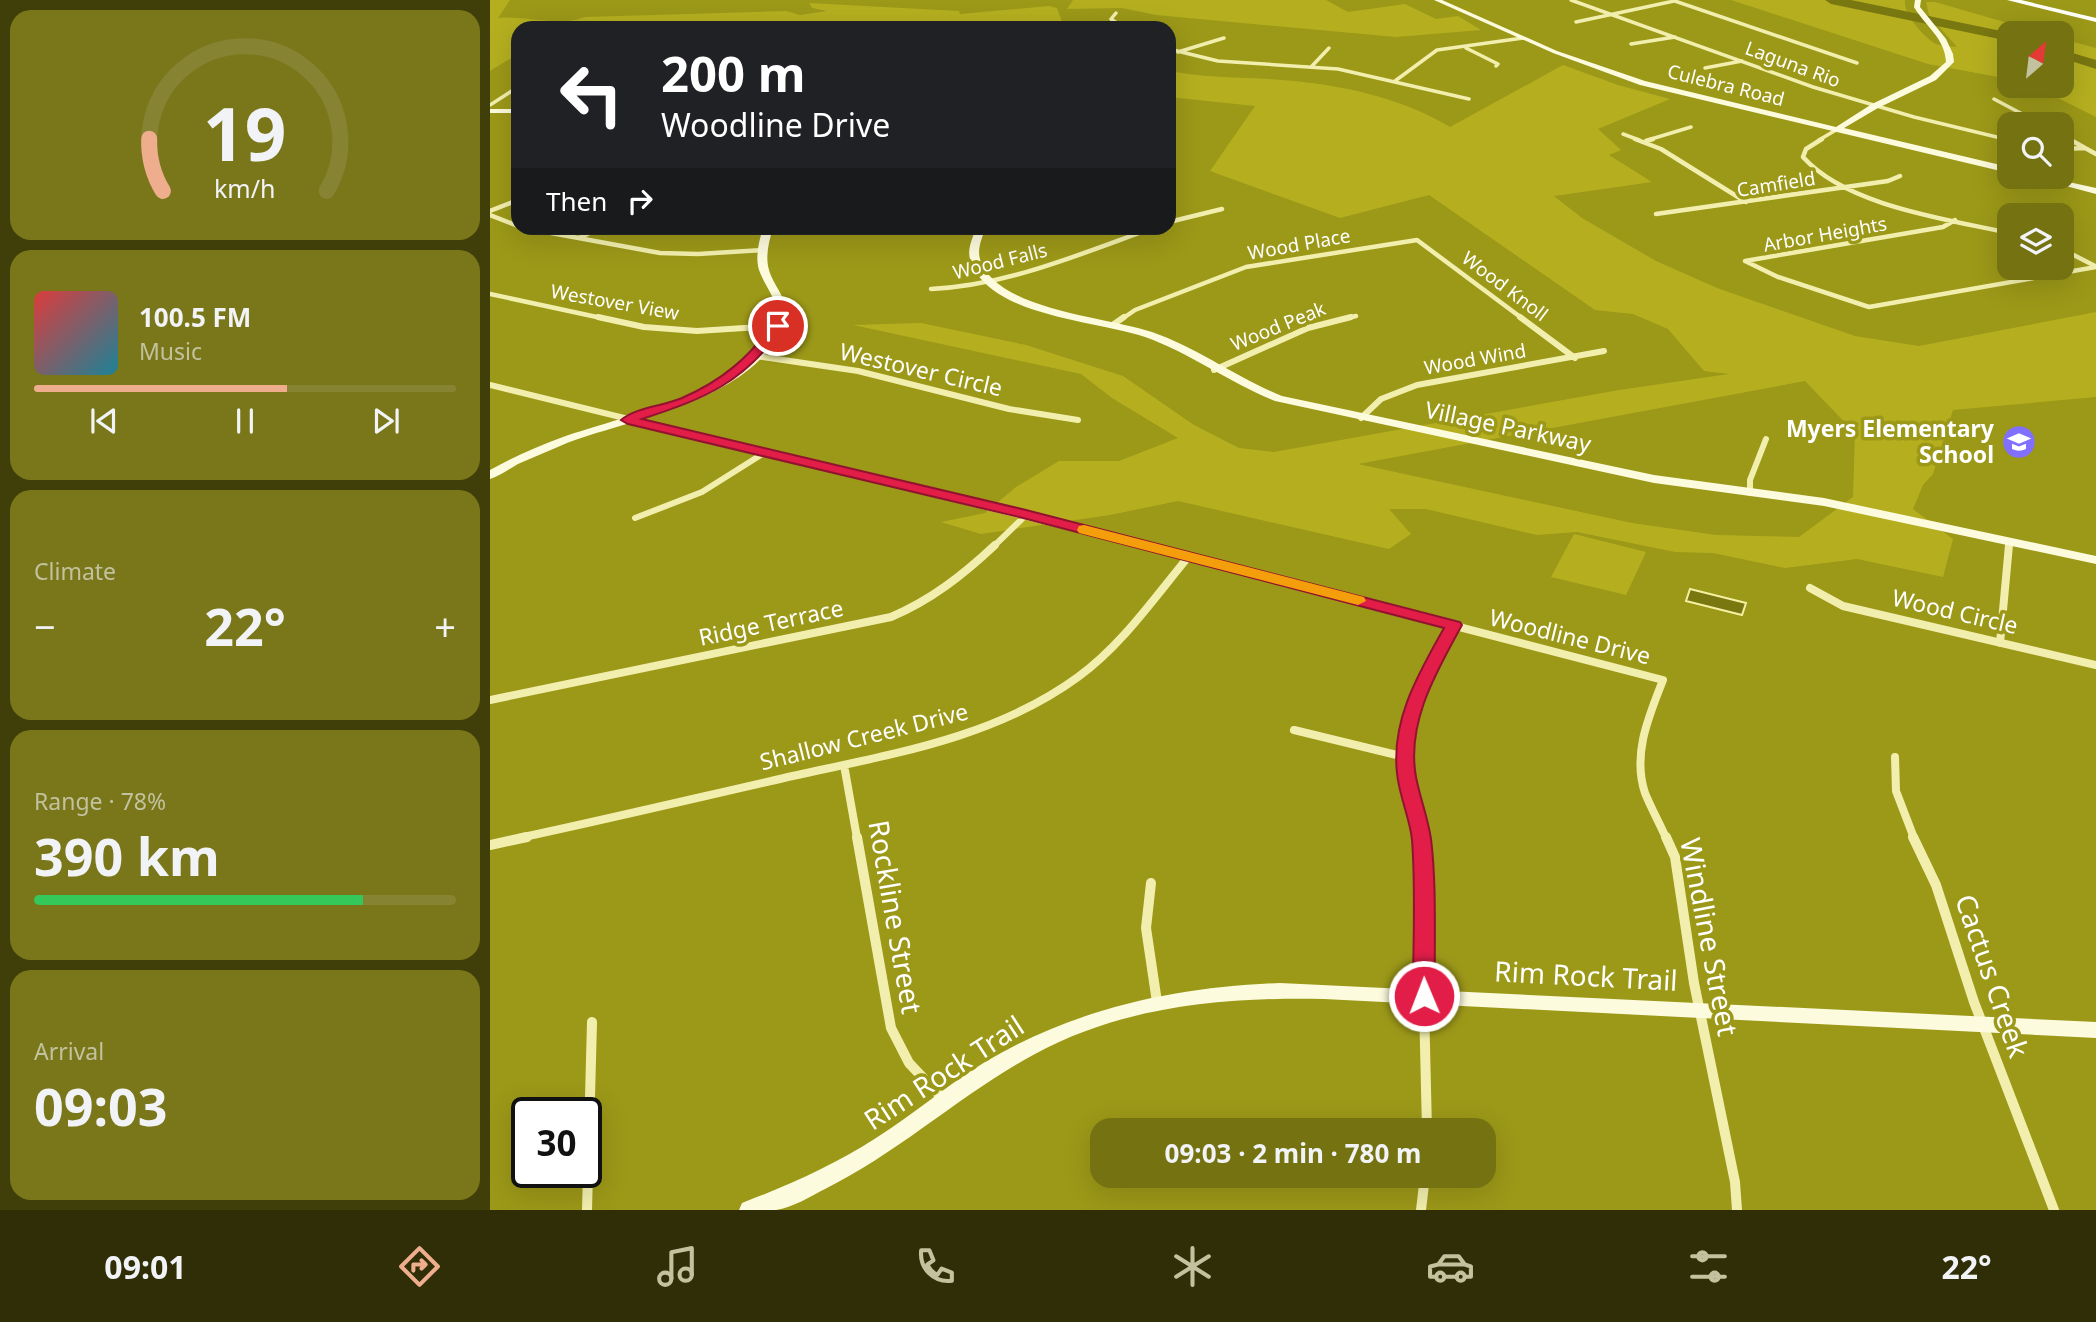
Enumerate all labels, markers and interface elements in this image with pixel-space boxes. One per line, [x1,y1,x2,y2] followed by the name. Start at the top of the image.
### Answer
[1997,21,2074,98] north arrow
[1997,21,2074,280] map controls
[1742,35,1844,93] street label: Laguna Rio
[661,40,806,106] text: 200 m
[546,49,637,140] icon: left
[1665,58,1787,112] street label: Culebra Road
[203,83,287,182] text: 19
[661,103,890,146] text: Woodline Drive
[1997,112,2074,189] button: search
[1735,165,1817,203] street label: Camfield
[214,171,276,205] text: km/h
[621,182,659,220] icon: right
[546,183,607,219] text: Then
[1997,203,2074,280] button: layers
[1761,210,1889,258] street label: Arbor Heights
[1246,222,1352,266] street label: Wood Place
[950,237,1050,285] street label: Wood Falls
[1457,245,1553,327] street label: Wood Knoll
[549,278,681,326] street label: Westover View
[1227,295,1329,357] street label: Wood Peak
[748,296,808,356] pin
[139,299,251,335] text: 100.5 FM
[759,307,797,345] icon: arrive
[139,335,202,367] text: Music
[837,335,1006,403] street label: Westover Circle
[1422,337,1528,381] street label: Wood Wind
[1422,393,1594,459] street label: Village Parkway
[85,402,123,440] icon: previous
[226,402,264,440] icon: pause
[367,402,405,440] icon: next
[1786,412,1995,470] place label: Myers Elementary School
[2000,423,2038,461] school or university icon: Myers Elementary School
[34,555,116,587] text: Climate
[1889,581,2021,641] street label: Wood Circle
[204,590,286,661] text: 22°
[696,591,846,653] street label: Ridge Terrace
[34,600,56,652] text: −
[434,600,456,652] text: +
[1486,601,1654,671] street label: Woodline Drive
[756,695,971,777] street label: Shallow Creek Drive
[34,785,166,817] text: Range · 78%
[860,817,932,1017] street label: Rockline Street
[34,820,220,891] text: 390 km
[1672,835,1748,1039] street label: Windline Street
[1947,889,2039,1062] street label: Cactus Creek
[1493,951,1679,999] street label: Rim Rock Trail
[1387,959,1461,1033] position arrow
[856,1006,1031,1138] street label: Rim Rock Trail
[34,1035,104,1067] text: Arrival
[34,1070,168,1141] text: 09:03
[511,1097,602,1188] speed limit sign: 30
[1165,1135,1421,1171] text: 09:03 · 2 min · 780 m
[395,1242,444,1291] icon: directions
[653,1242,702,1291] icon: music
[911,1242,960,1291] icon: phone
[1168,1242,1217,1291] icon: climate
[1426,1242,1475,1291] icon: car
[1684,1242,1733,1291] icon: filters
[104,1245,187,1288] text: 09:01
[1941,1245,1992,1288] text: 22°

